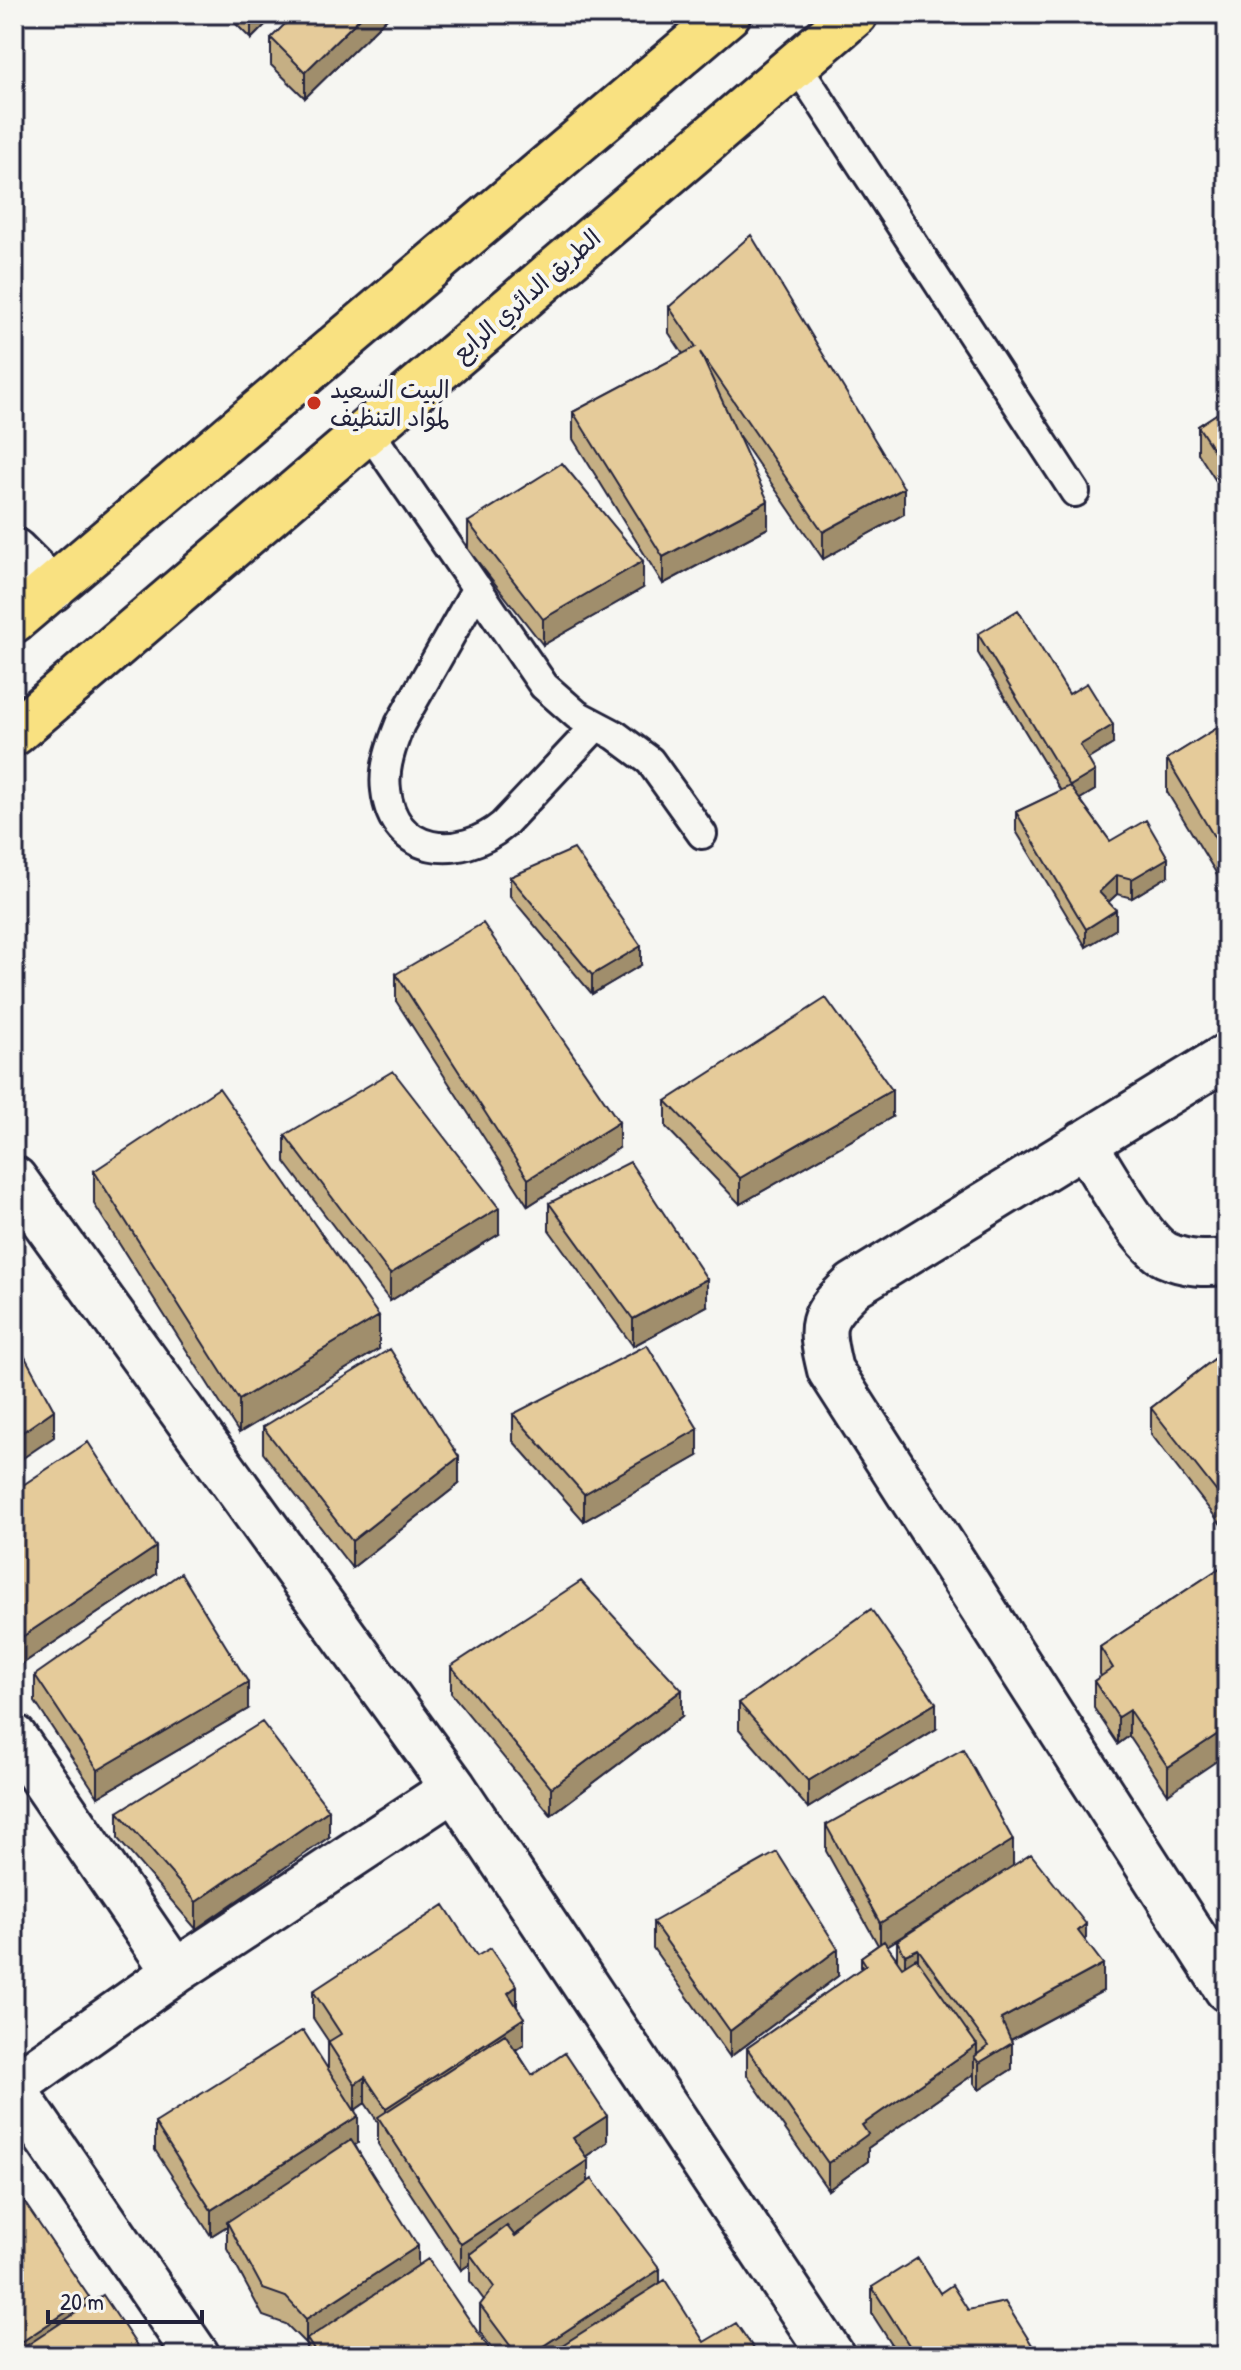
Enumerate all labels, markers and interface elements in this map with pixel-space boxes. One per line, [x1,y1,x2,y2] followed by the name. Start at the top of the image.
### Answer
[445,221,608,370] street label: الطريق الدائري الرابع
[330,373,450,433] place label: البيت السعيد لمواد التنظيف
[305,394,323,412] marker: البيت السعيد لمواد التنظيف
[48,2274,202,2324] scale bar
[60,2285,104,2317] text: 20 m

